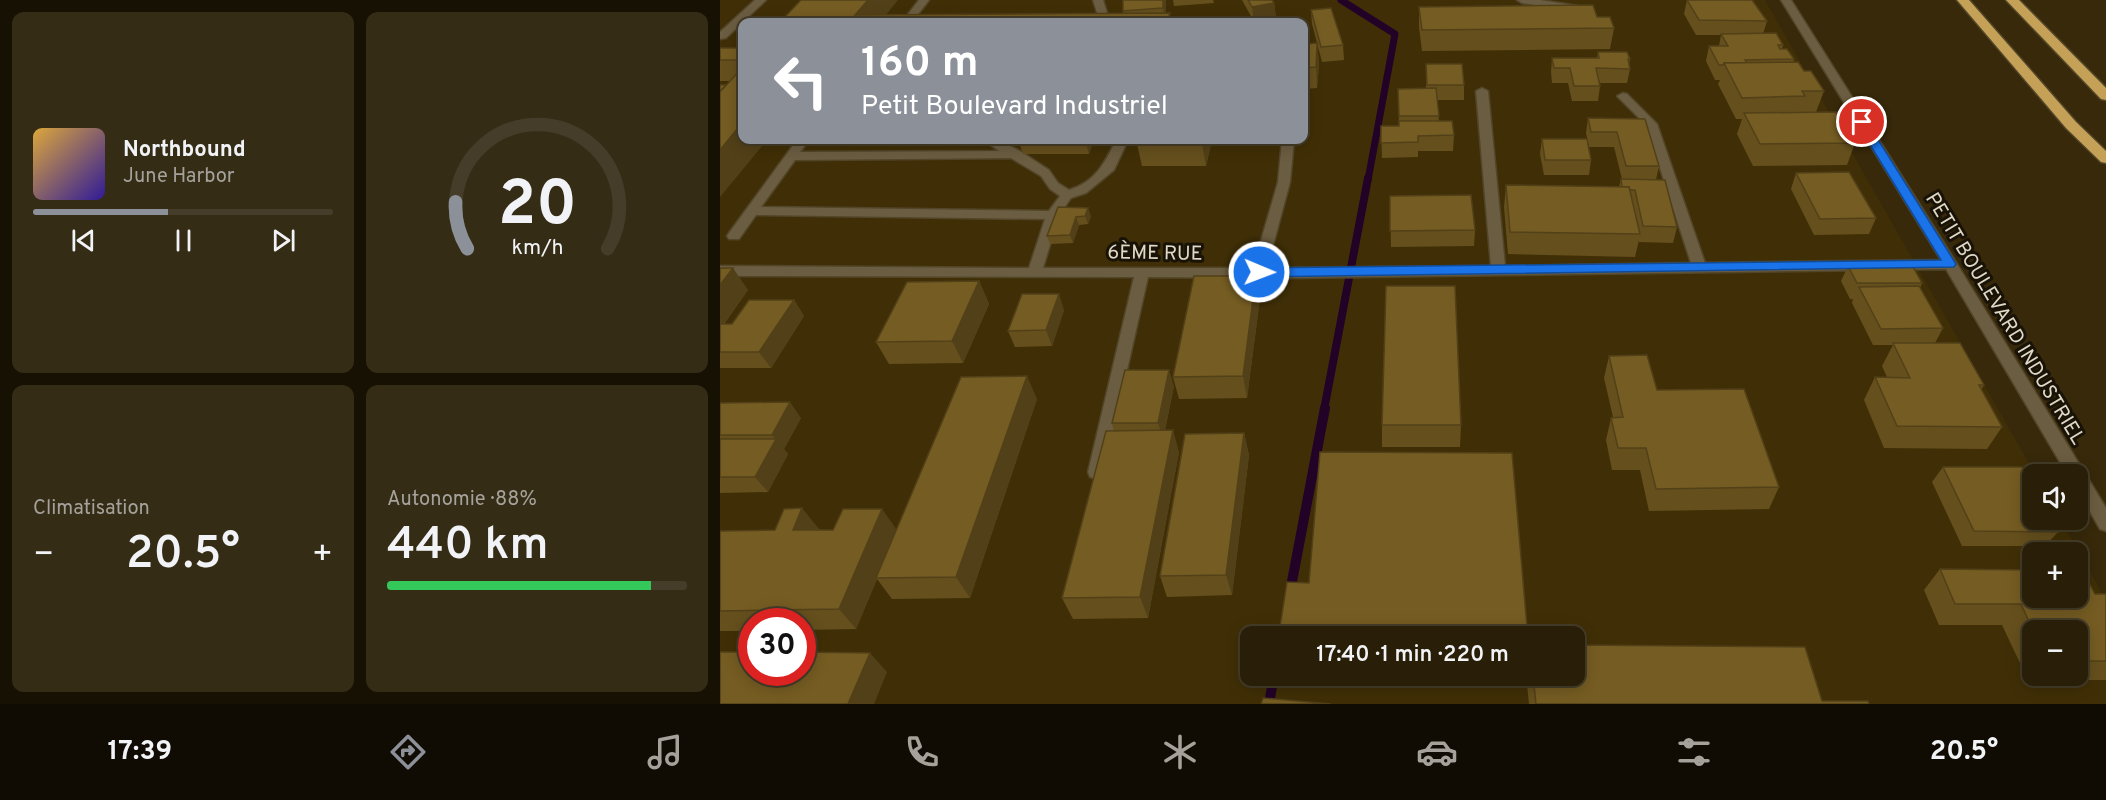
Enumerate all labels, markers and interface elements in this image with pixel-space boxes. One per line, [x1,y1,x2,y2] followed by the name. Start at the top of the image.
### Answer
[861,38,979,91] text: 160 m
[762,42,840,120] icon: left
[861,90,1168,124] text: Petit Boulevard Industriel
[1836,96,1887,147] pin
[1845,105,1878,138] icon: arrive
[123,137,246,164] text: Northbound
[123,164,235,190] text: June Harbor
[497,169,577,248] text: 20
[1919,188,2090,450] street label: PETIT BOULEVARD INDUSTRIEL
[67,224,100,257] icon: previous
[167,224,200,257] icon: pause
[267,224,300,257] icon: next
[511,236,563,263] text: km/h
[1107,238,1203,268] street label: 6ÈME RUE
[1227,240,1291,304] position arrow
[2022,464,2088,686] map controls
[2022,464,2088,530] button: sound
[387,487,537,513] text: Autonomie · 88%
[33,496,150,522] text: Climatisation
[387,518,548,575] text: 440 km
[126,527,240,584] text: 20.5°
[33,535,54,577] text: −
[312,535,333,577] text: +
[2022,542,2088,608] button: +
[738,608,816,686] speed limit sign: 30
[2022,620,2088,686] button: −
[1316,642,1509,669] text: 17:40 · 1 min · 220 m
[387,731,429,773] icon: directions
[644,731,686,773] icon: music
[901,731,943,773] icon: phone
[1159,731,1201,773] icon: climate
[1416,731,1458,773] icon: car
[1673,731,1715,773] icon: filters
[108,735,172,769] text: 17:39
[1930,735,1998,769] text: 20.5°

